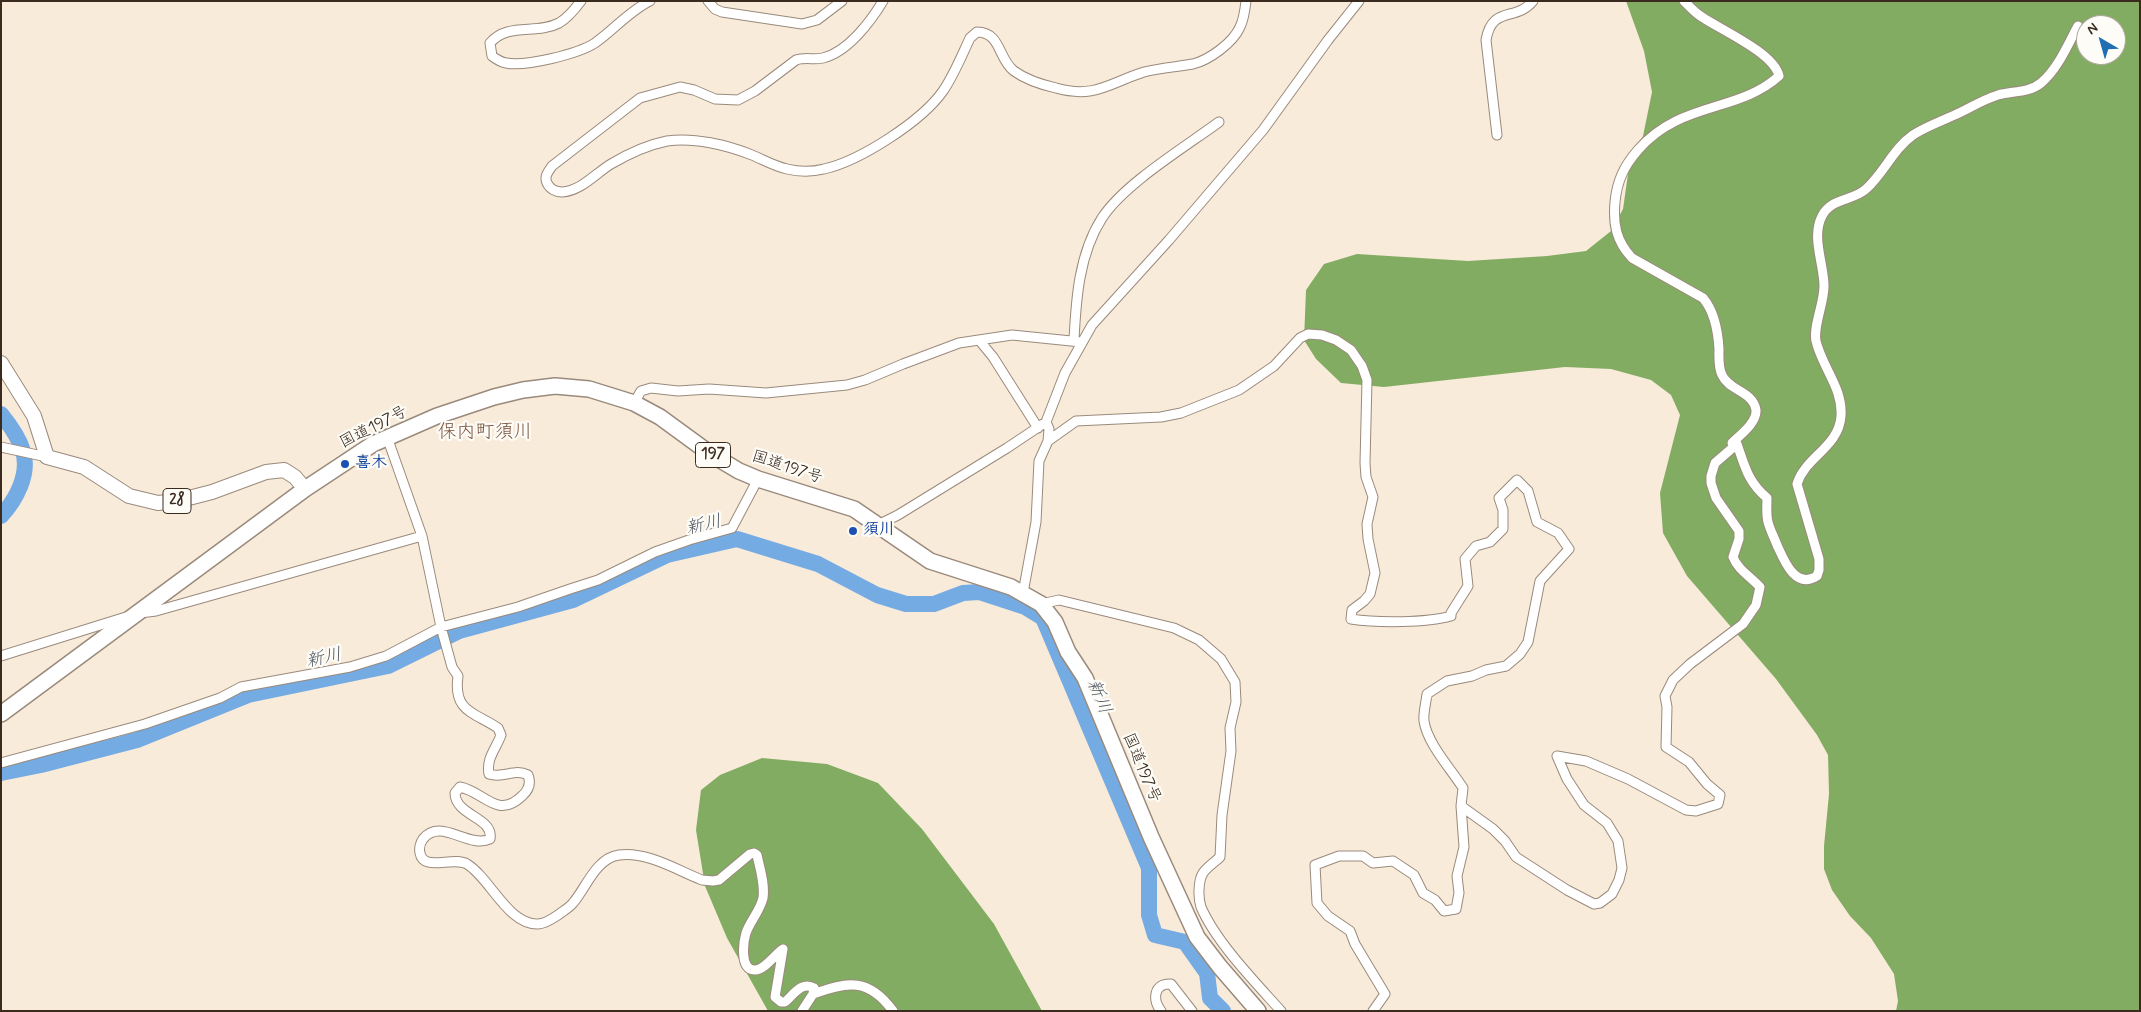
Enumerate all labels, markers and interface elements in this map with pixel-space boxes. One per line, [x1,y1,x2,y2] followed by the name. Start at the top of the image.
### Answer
[2076,15,2126,65] north arrow
[2083,19,2102,39] text: N
[337,403,411,453] street label: 国道197号
[438,422,532,444] district label: 保内町須川
[696,442,730,468] road number: 197
[749,447,825,489] street label: 国道197号
[355,454,387,474] place label: 喜木
[339,458,351,470] marker: 喜木
[163,488,191,514] road number: 28
[684,511,724,541] water label: 新川
[863,521,895,541] place label: 須川
[847,525,859,537] marker: 須川
[304,645,344,673] water label: 新川
[1081,676,1115,718] water label: 新川
[1118,730,1164,806] street label: 国道197号

